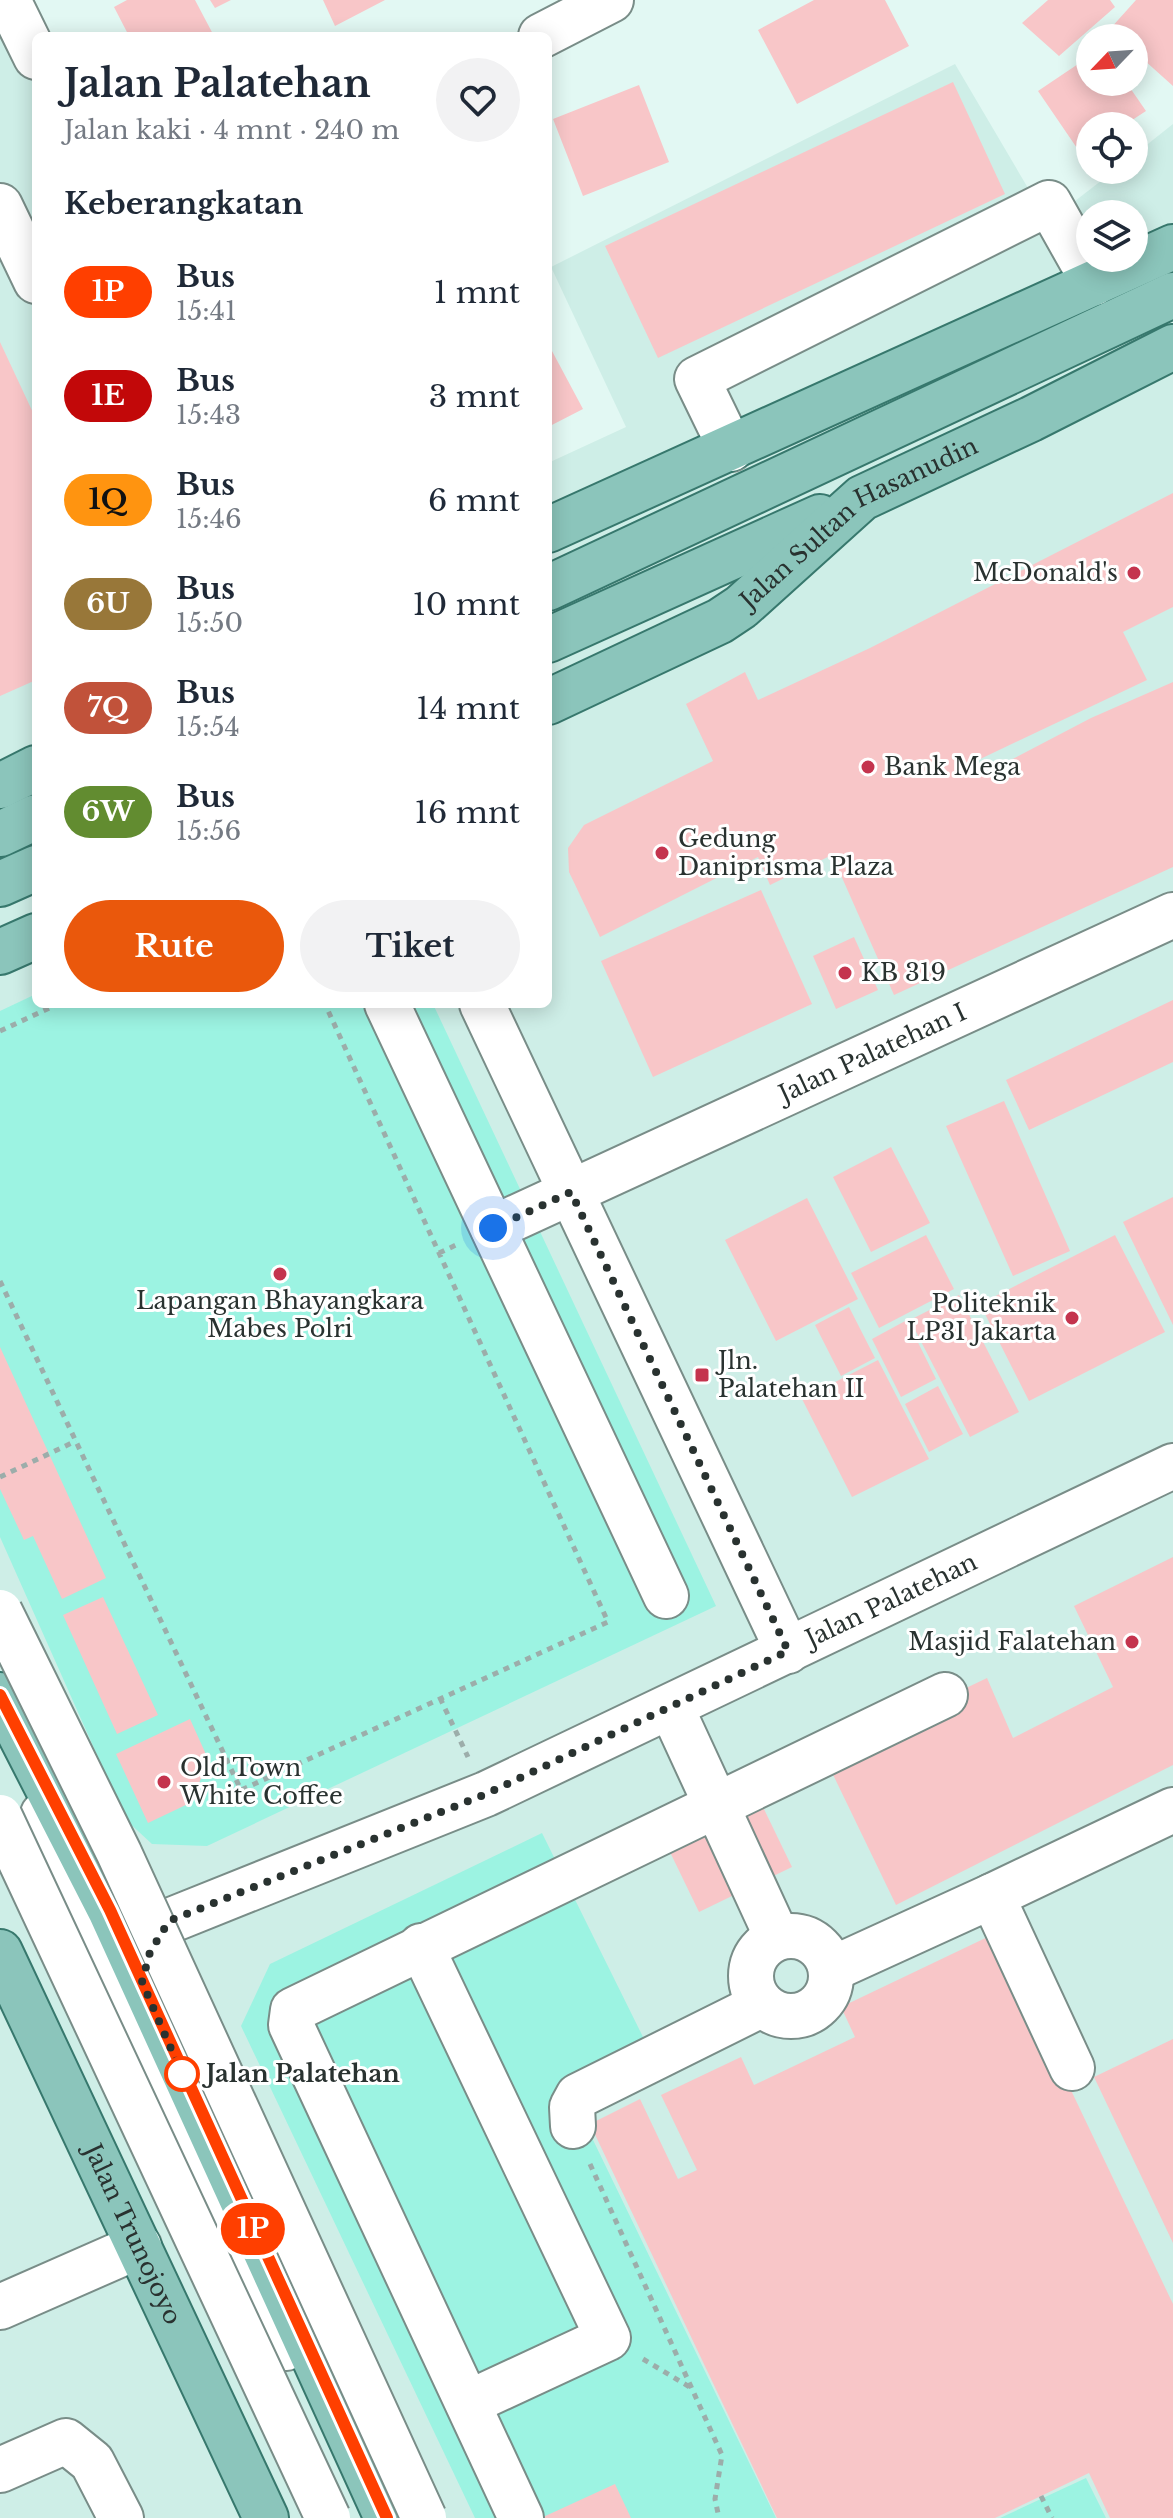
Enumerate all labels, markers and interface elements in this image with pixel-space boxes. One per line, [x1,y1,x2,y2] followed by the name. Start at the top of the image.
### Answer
[1076,24,1148,96] north arrow
[1076,24,1148,272] map controls
[436,58,520,142] button: heart
[64,60,371,107] text: Jalan Palatehan
[1076,112,1148,184] button: locate
[64,114,399,146] text: Jalan kaki · 4 mnt · 240 m
[64,185,303,222] text: Keberangkatan
[1076,200,1148,272] button: layers
[176,258,235,295] text: Bus
[92,274,124,309] text: 1P
[434,274,520,311] text: 1 mnt
[176,295,237,327] text: 15:41
[176,362,235,399] text: Bus
[91,378,125,413] text: 1E
[429,378,520,415] text: 3 mnt
[176,399,241,431] text: 15:43
[732,431,982,617] street label: Jalan Sultan Hasanudin
[176,466,235,503] text: Bus
[89,482,127,517] text: 1Q
[428,482,520,519] text: 6 mnt
[176,503,242,535] text: 15:46
[973,558,1118,587] place label: McDonald's
[1125,564,1143,582] marker: McDonald's
[176,570,235,607] text: Bus
[86,586,130,621] text: 6U
[412,586,520,623] text: 10 mnt
[176,607,243,639] text: 15:50
[176,674,235,711] text: Bus
[87,690,129,725] text: 7Q
[416,690,520,727] text: 14 mnt
[176,711,240,743] text: 15:54
[884,752,1021,781] place label: Bank Mega
[859,758,877,776] marker: Bank Mega
[176,778,235,815] text: Bus
[81,794,135,829] text: 6W
[415,794,520,831] text: 16 mnt
[176,815,241,847] text: 15:56
[678,824,895,881] place label: Gedung Daniprisma Plaza
[653,844,671,862] marker: Gedung Daniprisma Plaza
[64,900,284,992] button: Rute
[300,900,520,992] button: Tiket
[861,958,946,987] place label: KB 319
[836,964,854,982] marker: KB 319
[771,997,971,1110] street label: Jalan Palatehan I
[473,1208,513,1248] your location
[271,1265,289,1283] marker: Lapangan Bhayangkara Mabes Polri
[136,1286,425,1343] place label: Lapangan Bhayangkara Mabes Polri
[907,1289,1057,1346] place label: Politeknik LP3I Jakarta
[1063,1309,1081,1327] marker: Politeknik LP3I Jakarta
[715,1346,865,1403] place label: Jln. Palatehan II
[693,1366,711,1384] marker: Jln. Palatehan II
[798,1547,981,1655] street label: Jalan Palatehan
[908,1627,1116,1656] place label: Masjid Falatehan
[1123,1633,1141,1651] marker: Masjid Falatehan
[179,1753,343,1810] place label: Old Town White Coffee
[155,1773,173,1791] marker: Old Town White Coffee
[165,2057,199,2091] marker: Jalan Palatehan
[201,2059,400,2088] place label: Jalan Palatehan
[77,2136,188,2329] street label: Jalan Trunojoyo
[217,2203,289,2255] line badge: 1P
[237,2211,269,2246] text: 1P

